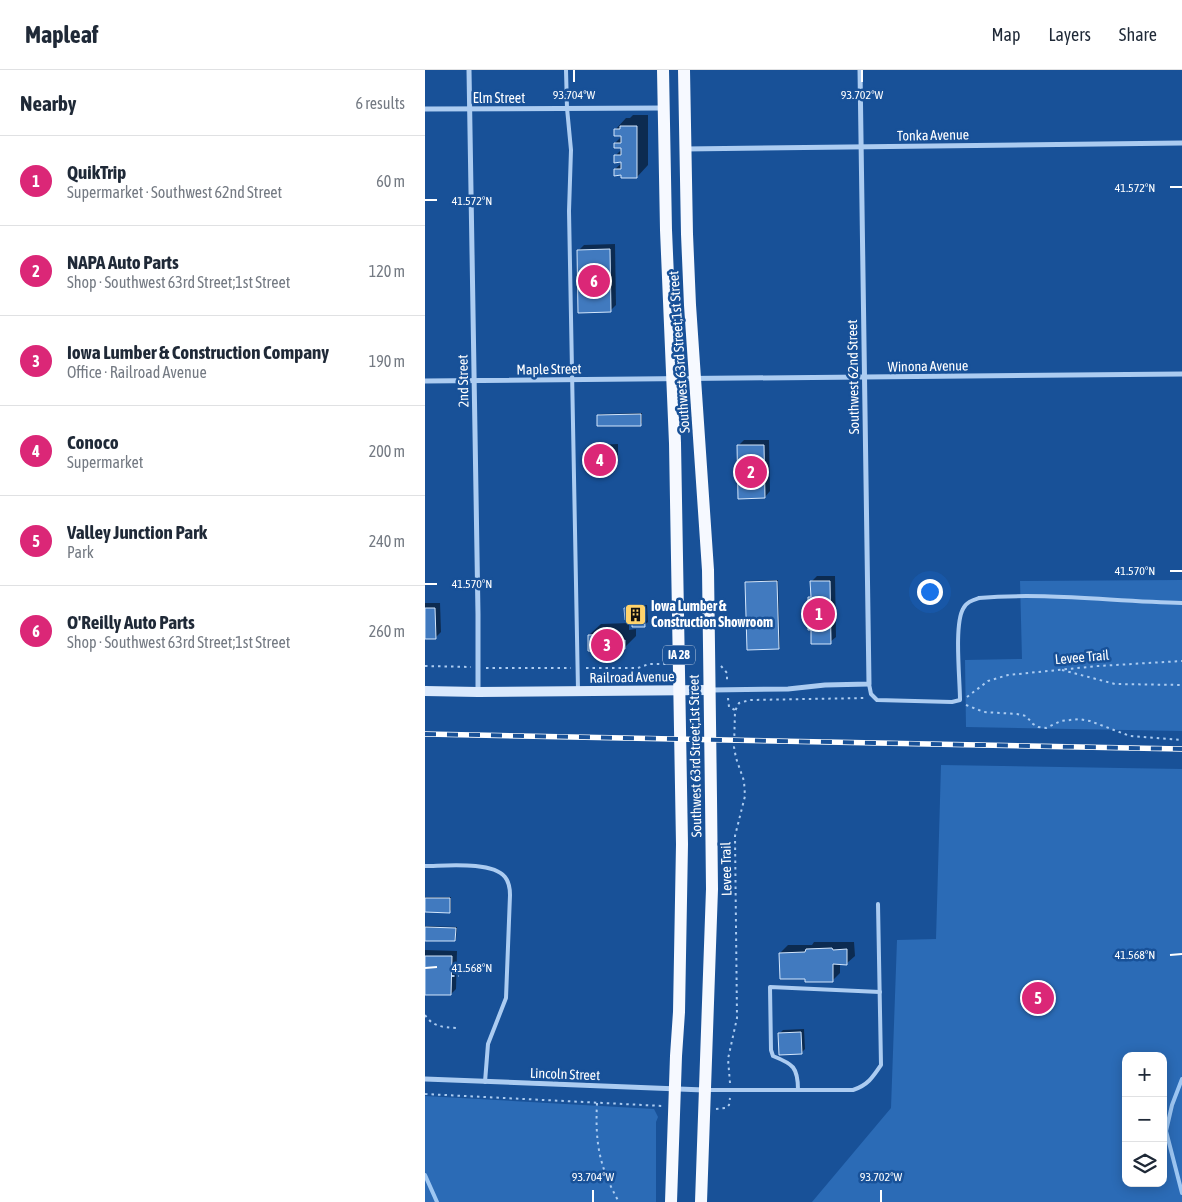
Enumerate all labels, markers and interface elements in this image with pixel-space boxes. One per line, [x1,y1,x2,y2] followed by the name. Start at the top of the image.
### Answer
[25,21,98,48] text: Mapleaf
[991,24,1020,45] text: Map
[1048,24,1091,45] text: Layers
[1119,24,1157,45] text: Share
[553,88,595,102] text: 93.704°W
[841,88,883,102] text: 93.702°W
[473,90,525,106] street label: Elm Street
[20,91,76,115] text: Nearby
[355,94,405,112] text: 6 results
[897,126,969,144] street label: Tonka Avenue
[67,161,126,183] text: QuikTrip
[32,172,40,190] text: 1
[376,172,405,190] text: 60 m
[1115,181,1155,195] text: 41.572°N
[67,183,282,201] text: Supermarket · Southwest 62nd Street
[452,194,492,208] text: 41.572°N
[67,251,179,273] text: NAPA Auto Parts
[32,262,40,280] text: 2
[369,262,405,280] text: 120 m
[578,262,610,300] pin: 6
[665,270,693,434] street label: Southwest 63rd Street;1st Street
[67,273,290,291] text: Shop · Southwest 63rd Street;1st Street
[844,320,862,434] street label: Southwest 62nd Street
[67,341,329,363] text: Iowa Lumber & Construction Company
[32,352,40,370] text: 3
[369,352,405,370] text: 190 m
[455,355,471,407] street label: 2nd Street
[888,357,968,375] street label: Winona Avenue
[516,360,582,378] street label: Maple Street
[67,363,207,381] text: Office · Railroad Avenue
[67,431,119,453] text: Conoco
[584,441,616,479] pin: 4
[32,442,40,460] text: 4
[369,442,405,460] text: 200 m
[67,453,143,471] text: Supermarket
[735,453,767,491] pin: 2
[67,521,207,543] text: Valley Junction Park
[32,532,40,550] text: 5
[369,532,405,550] text: 240 m
[67,543,94,561] text: Park
[1115,564,1155,578] text: 41.570°N
[452,577,492,591] text: 41.570°N
[917,579,943,605] your location
[803,595,835,633] pin: 1
[651,598,773,630] place label: Iowa Lumber & Construction Showroom
[623,602,647,626] building icon: Iowa Lumber & Construction Showroom
[67,611,195,633] text: O'Reilly Auto Parts
[32,622,40,640] text: 6
[369,622,405,640] text: 260 m
[591,626,623,664] pin: 3
[67,633,290,651] text: Shop · Southwest 63rd Street;1st Street
[663,646,695,664] road number: IA 28
[1054,647,1110,667] street label: Levee Trail
[589,668,675,686] street label: Railroad Avenue
[686,674,704,838] street label: Southwest 63rd Street;1st Street
[718,841,734,896] street label: Levee Trail
[1115,948,1155,962] text: 41.568°N
[452,961,492,975] text: 41.568°N
[1022,979,1054,1017] pin: 5
[1122,1052,1167,1187] map controls
[1122,1052,1167,1097] button: +
[530,1065,600,1083] street label: Lincoln Street
[1122,1097,1167,1142] button: −
[1122,1142,1167,1187] button: layers
[572,1170,614,1184] text: 93.704°W
[860,1170,902,1184] text: 93.702°W

